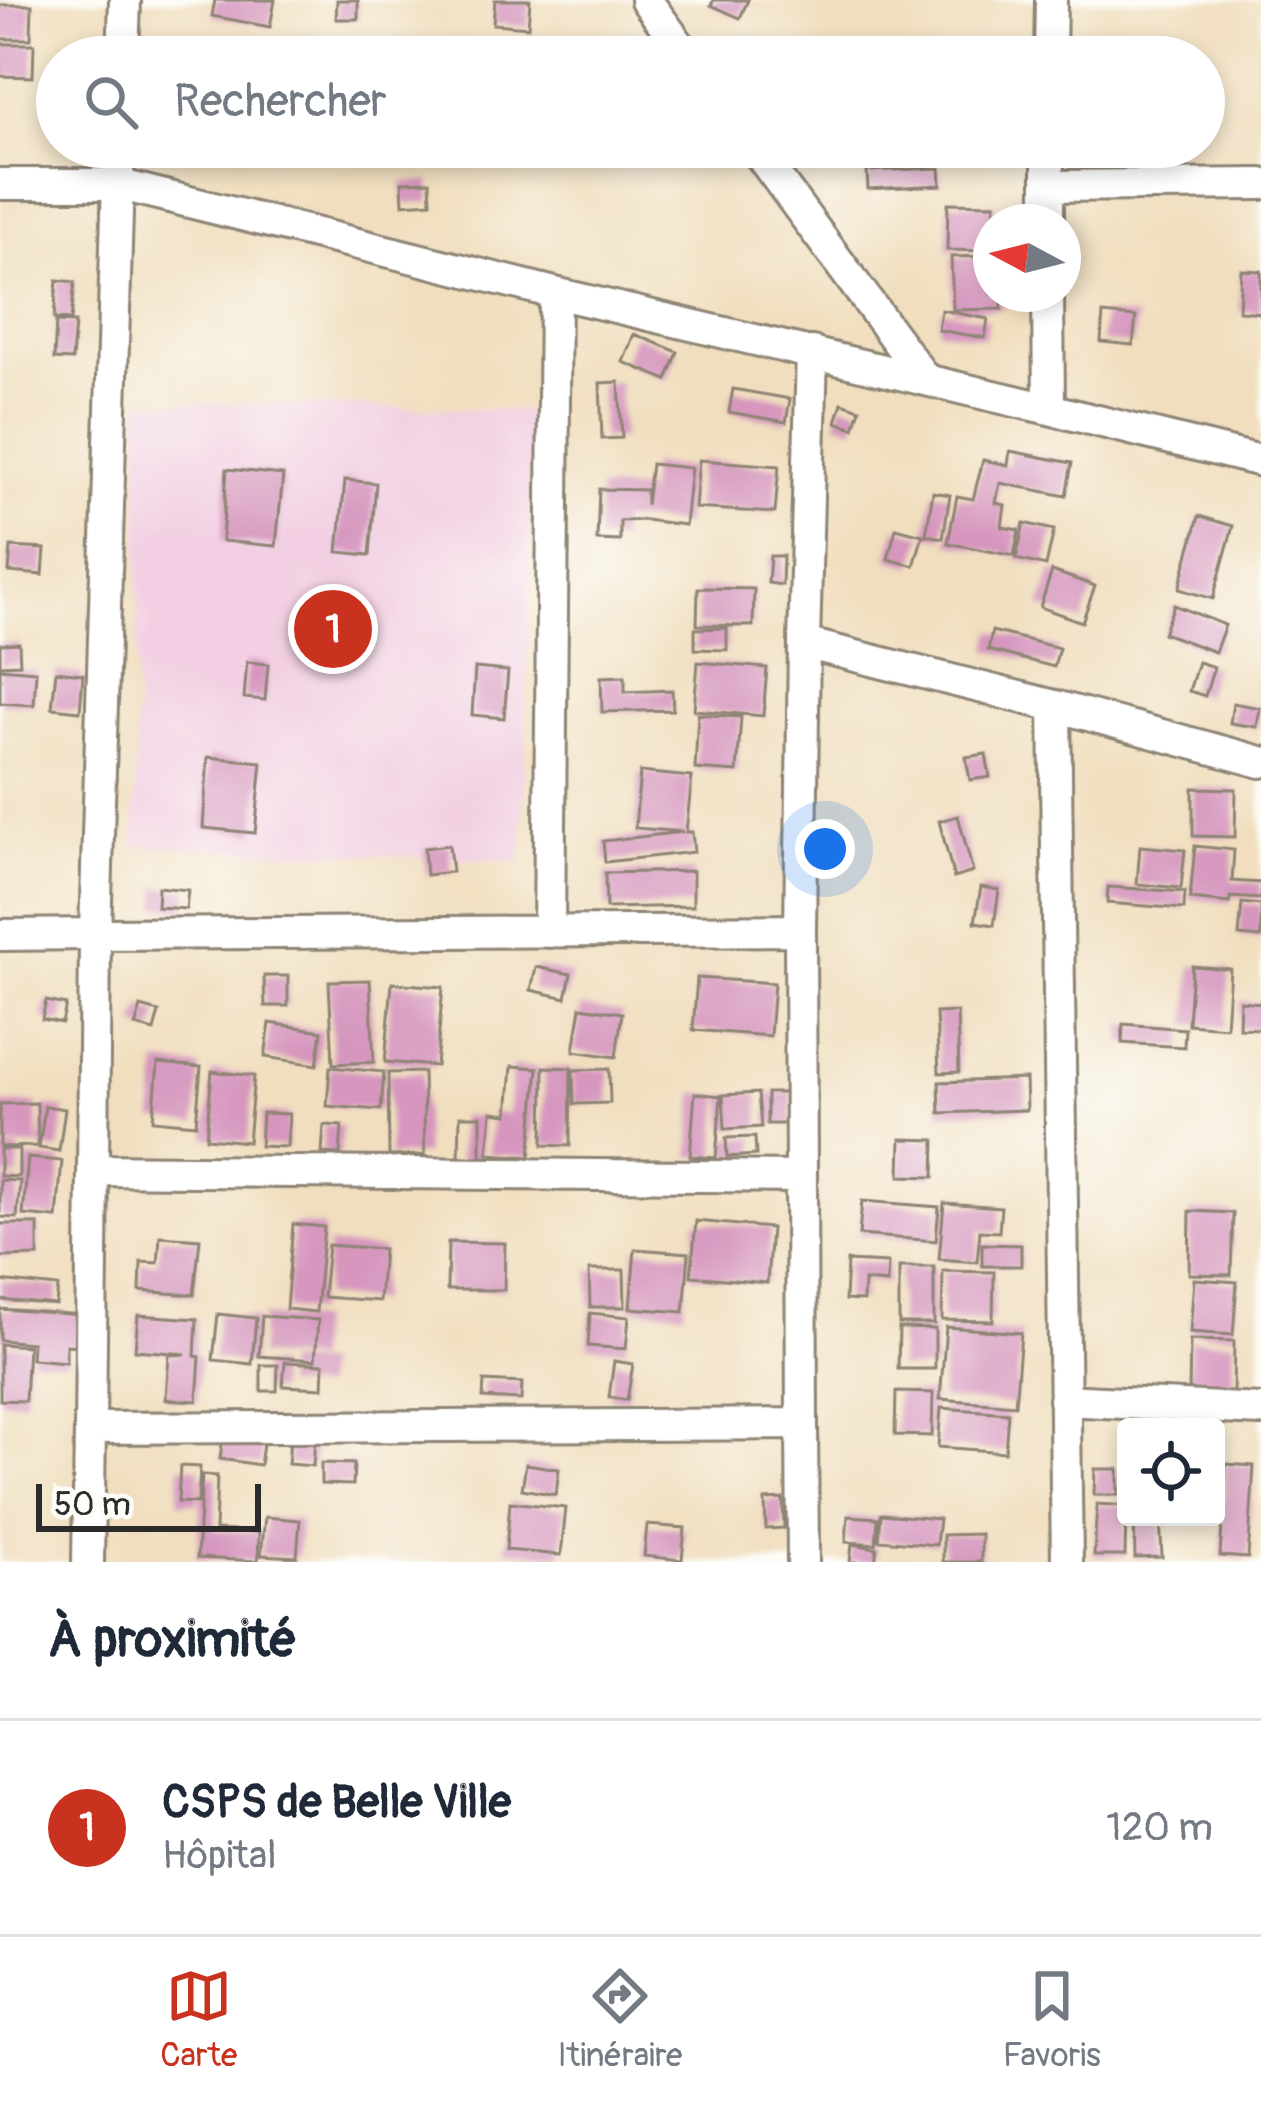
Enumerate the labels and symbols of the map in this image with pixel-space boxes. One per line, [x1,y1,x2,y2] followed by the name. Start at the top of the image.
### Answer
[973,204,1081,312] north arrow
[294,584,372,674] pin: 1
[795,819,855,879] your location
[36,1478,261,1531] scale bar

